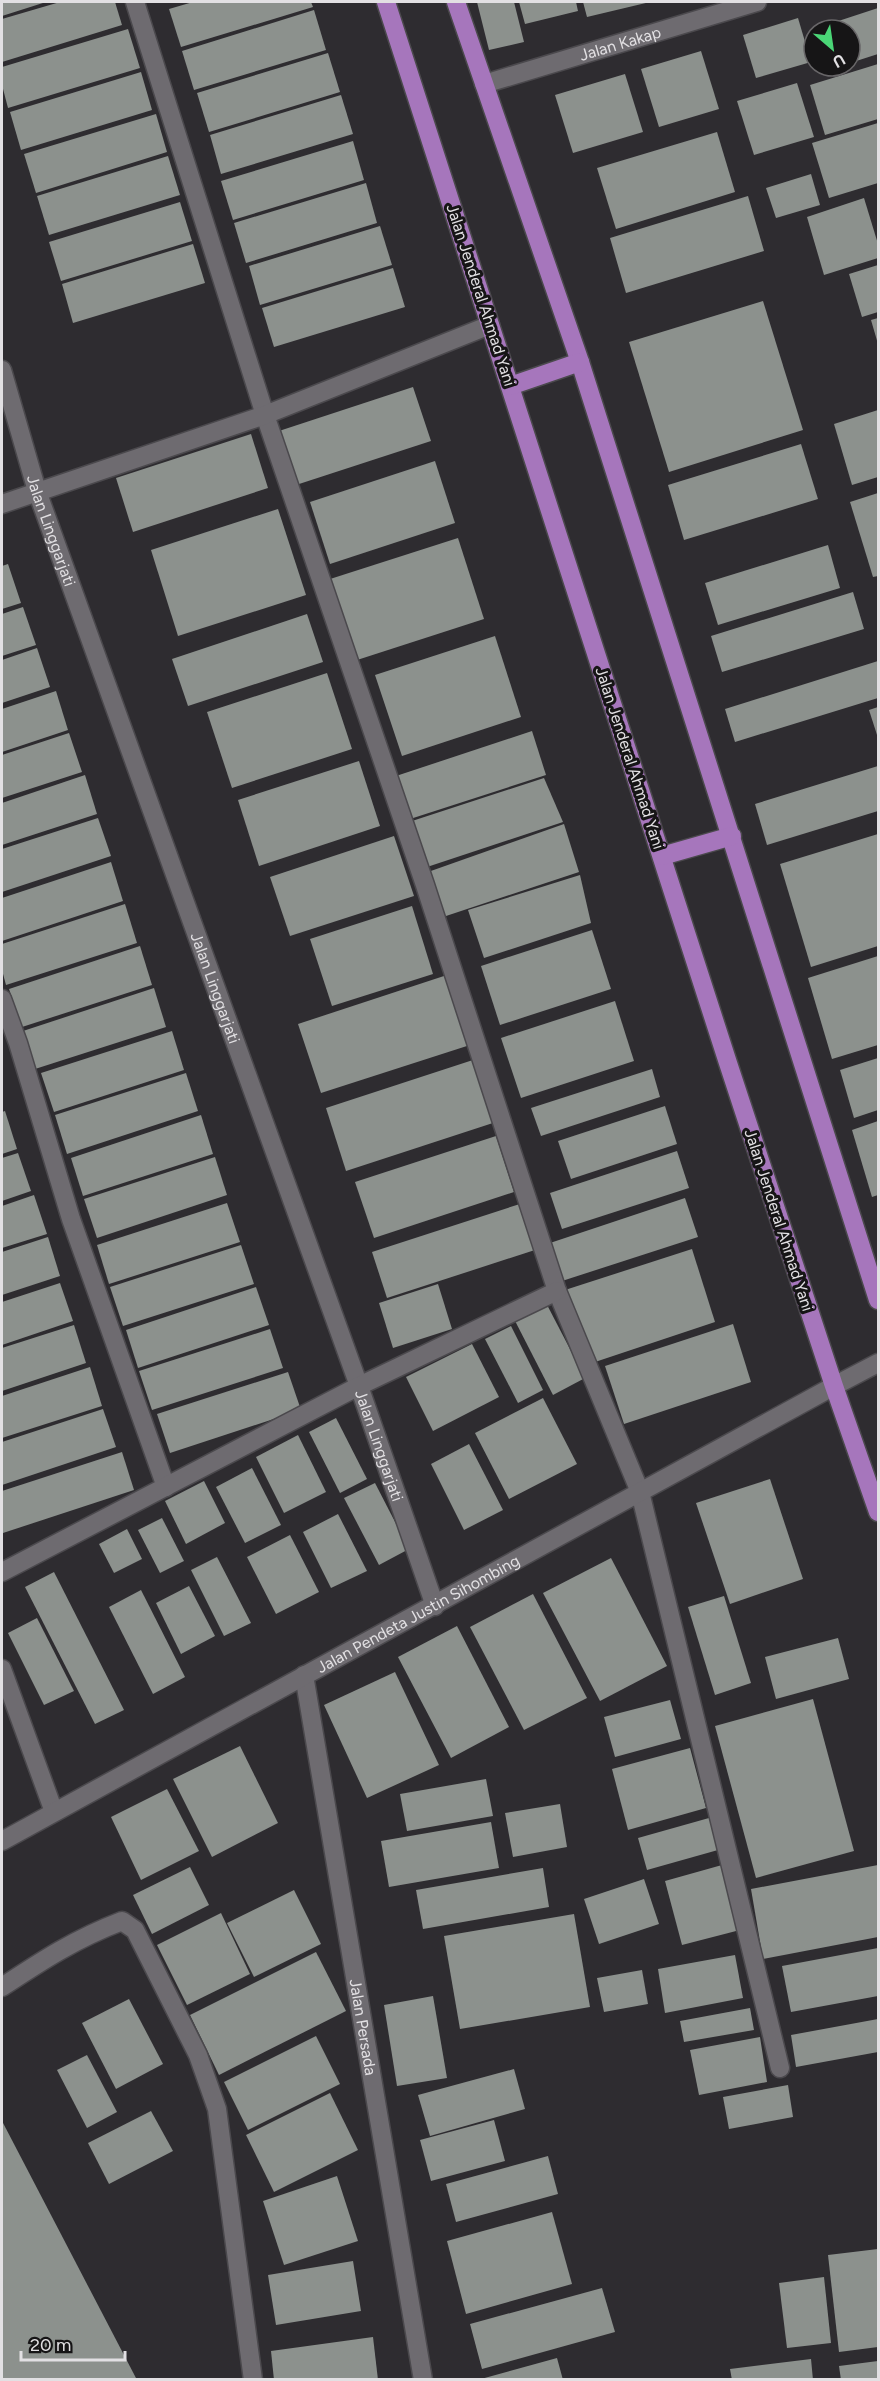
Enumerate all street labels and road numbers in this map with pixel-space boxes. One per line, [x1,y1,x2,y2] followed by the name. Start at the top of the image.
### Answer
[577,22,663,64] street label: Jalan Kakap
[443,202,519,388] street label: Jalan Jenderal Ahmad Yani
[23,473,80,589] street label: Jalan Linggarjati
[592,665,668,851] street label: Jalan Jenderal Ahmad Yani
[187,930,244,1046] street label: Jalan Linggarjati
[741,1127,817,1313] street label: Jalan Jenderal Ahmad Yani
[352,1387,408,1504] street label: Jalan Linggarjati
[313,1550,523,1677] street label: Jalan Pendeta Justin Sihombing
[346,1977,381,2077] street label: Jalan Persada

